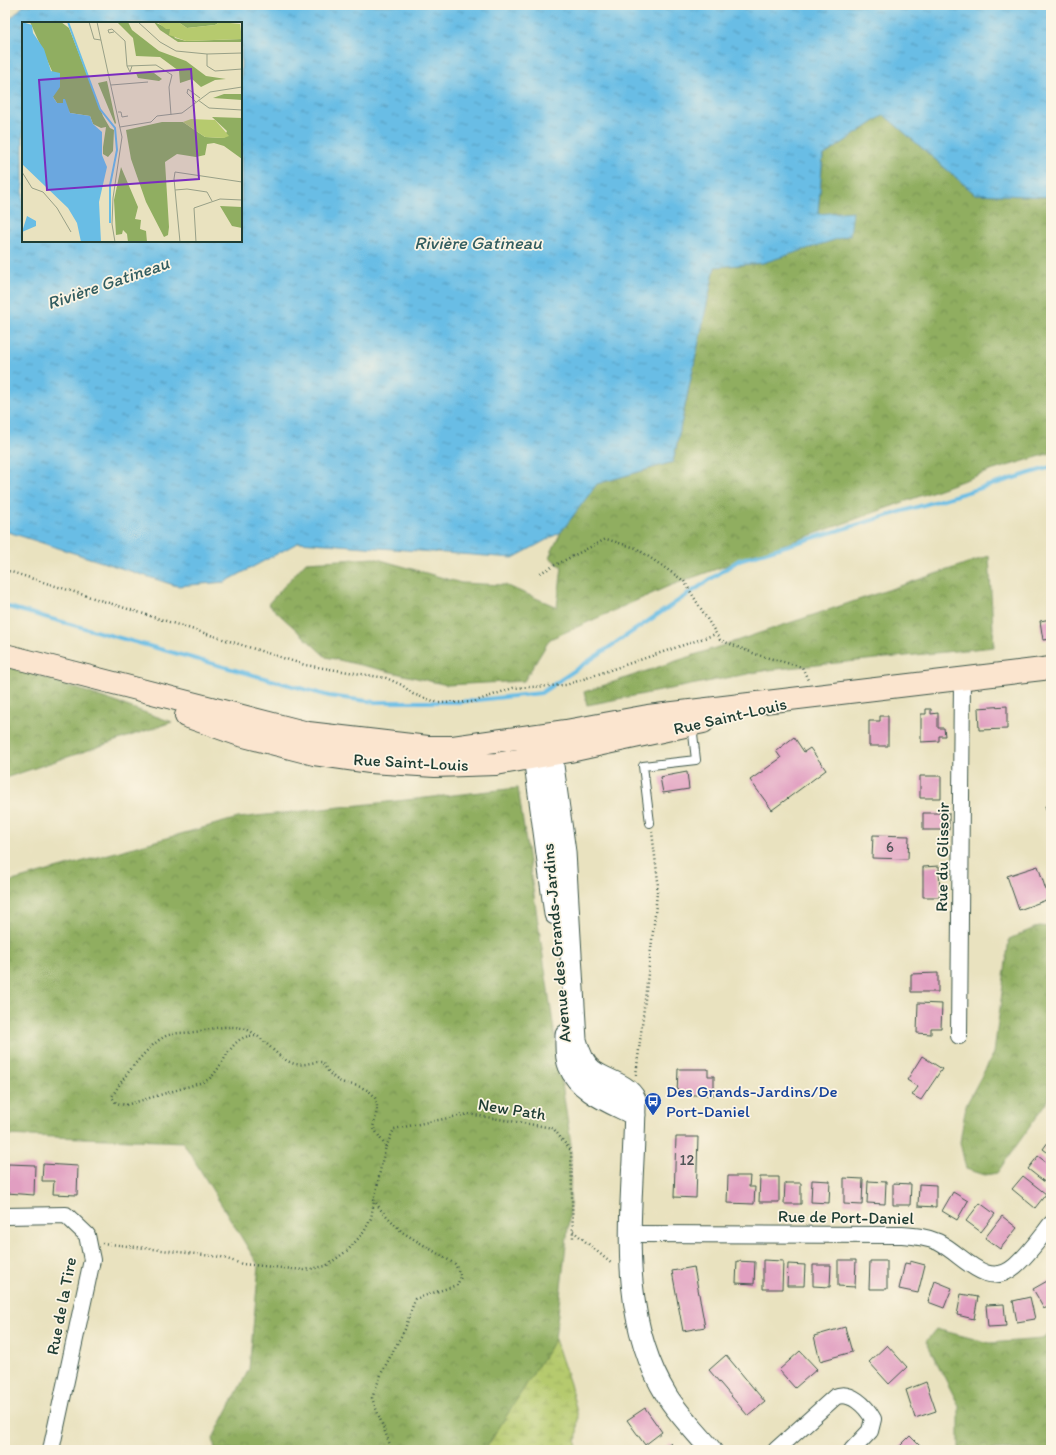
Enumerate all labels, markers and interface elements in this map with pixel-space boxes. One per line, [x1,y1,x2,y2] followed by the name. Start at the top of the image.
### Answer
[22,22,242,242] inset map
[414,232,542,254] water label: Rivière Gatineau
[44,252,172,314] water label: Rivière Gatineau
[671,693,789,739] street label: Rue Saint-Louis
[353,749,469,775] street label: Rue Saint-Louis
[931,801,953,912] street label: Rue du Glissoir
[886,838,894,856] house number: 6
[537,843,575,1043] street label: Avenue des Grands-Jardins
[666,1081,838,1121] place label: Des Grands-Jardins/De Port-Daniel
[643,1091,663,1116] bus stop icon: Des Grands-Jardins/De Port-Daniel
[477,1094,547,1124] street label: New Path
[680,1151,695,1169] house number: 12
[778,1206,915,1228] street label: Rue de Port-Daniel
[42,1255,80,1357] street label: Rue de la Tire

